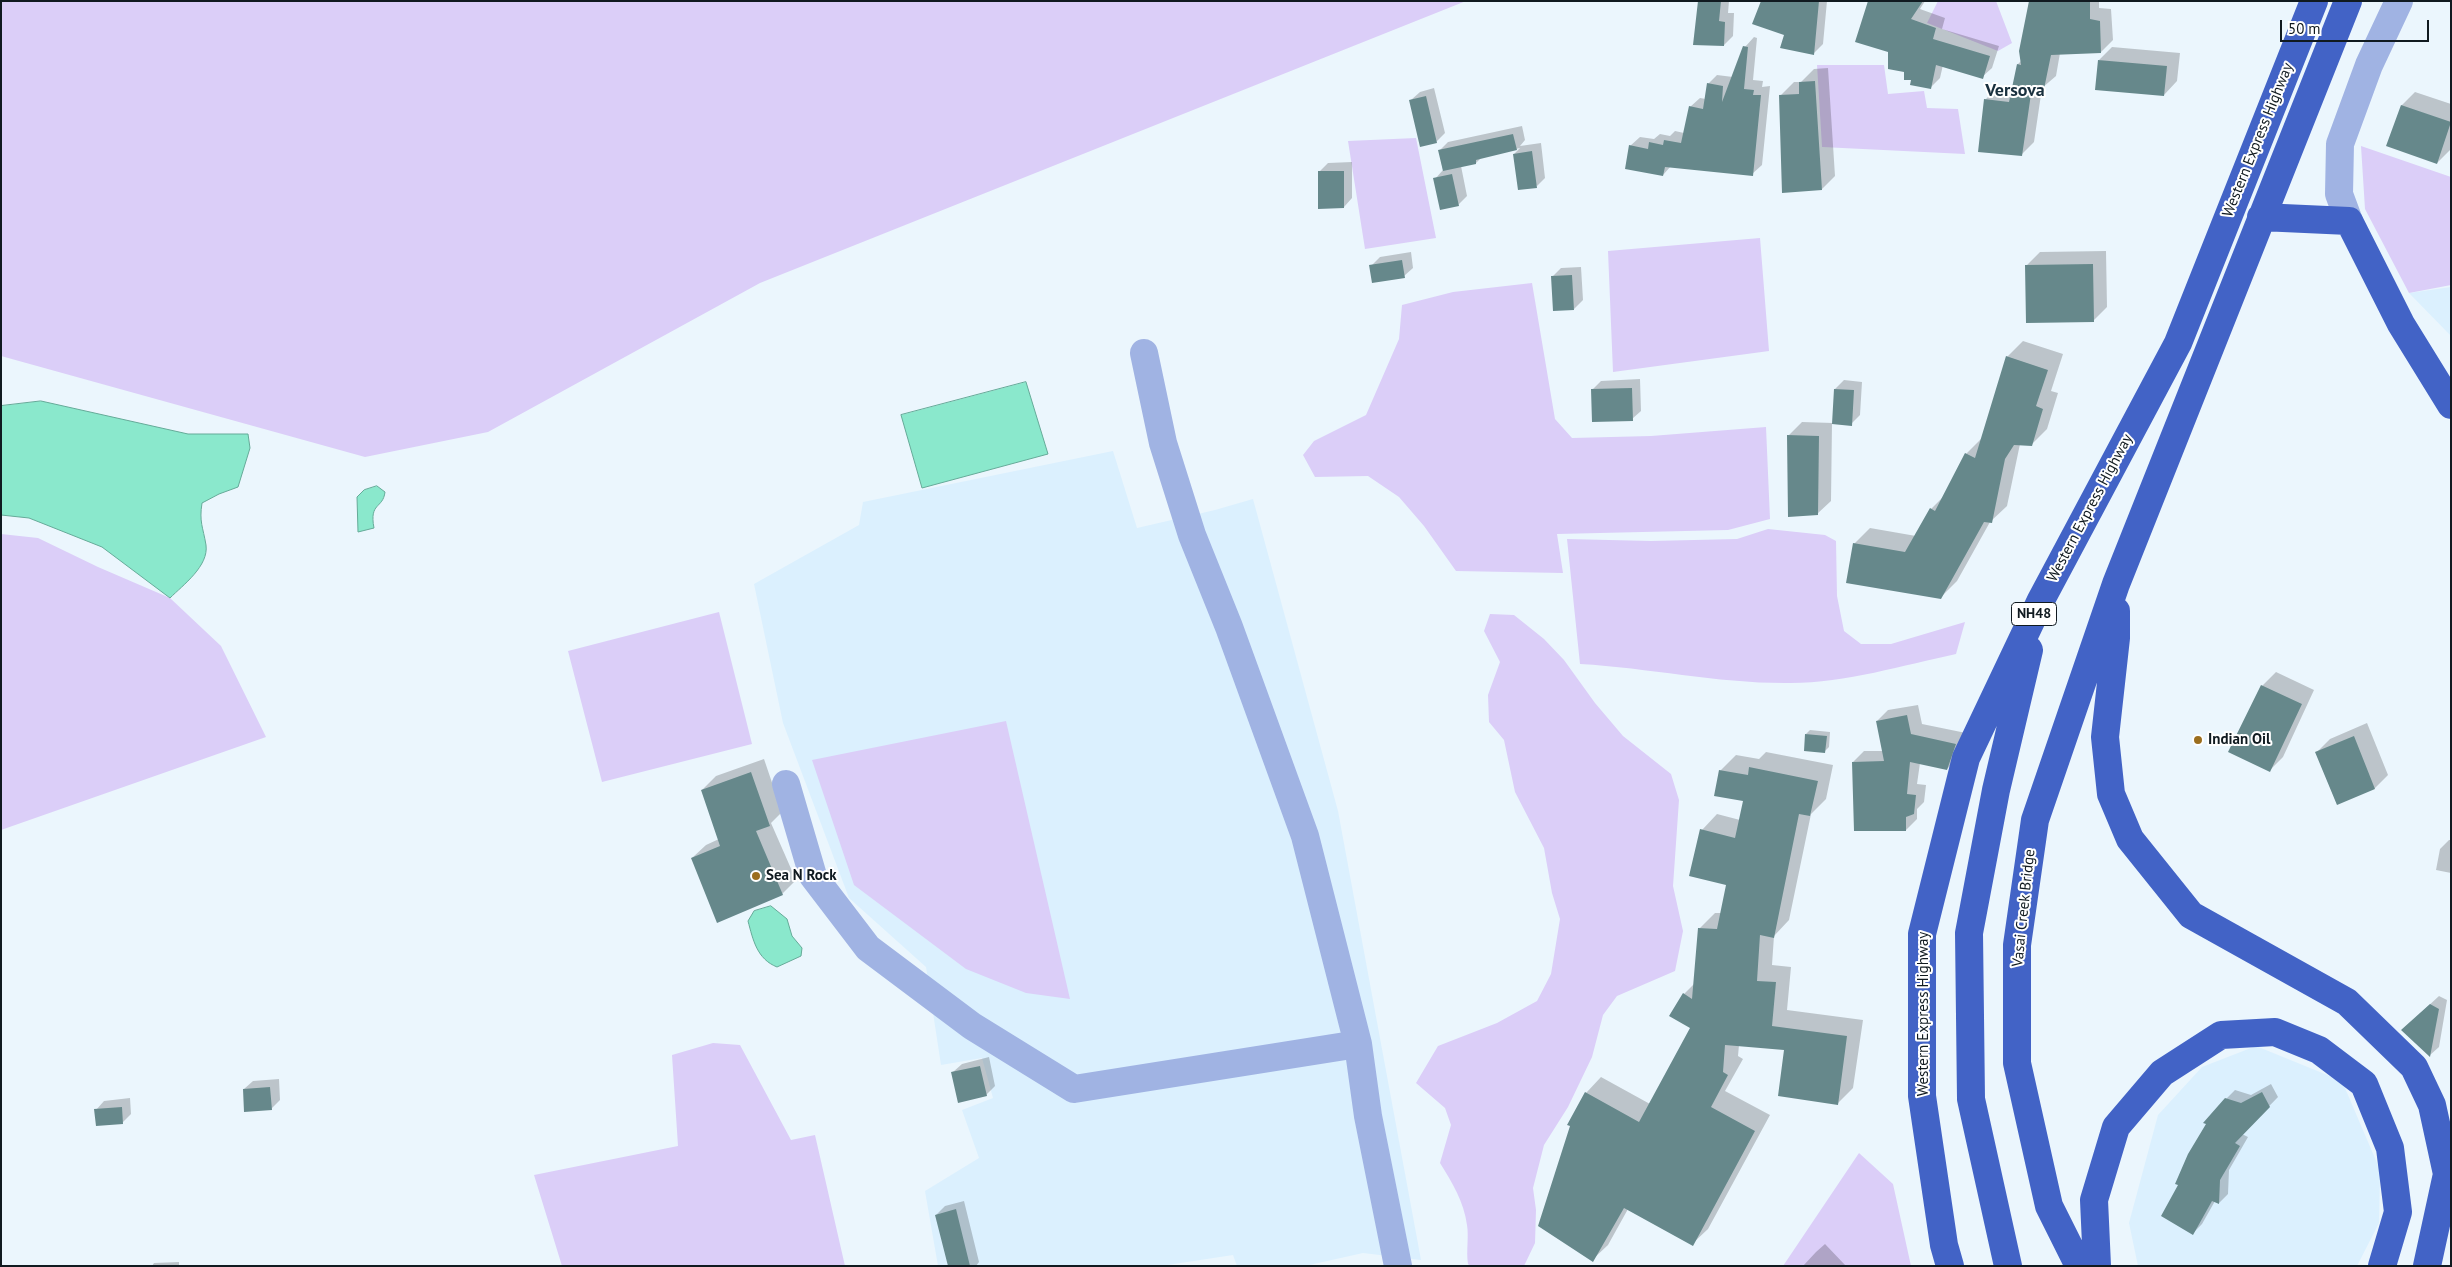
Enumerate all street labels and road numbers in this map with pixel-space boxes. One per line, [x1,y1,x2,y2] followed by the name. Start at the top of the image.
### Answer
[2219,60,2297,220] street label: Western Express Highway
[2043,431,2137,585] street label: Western Express Highway
[2012,602,2056,626] road number: NH48
[2009,848,2039,968] street label: Vasai Creek Bridge
[1915,932,1933,1096] street label: Western Express Highway

